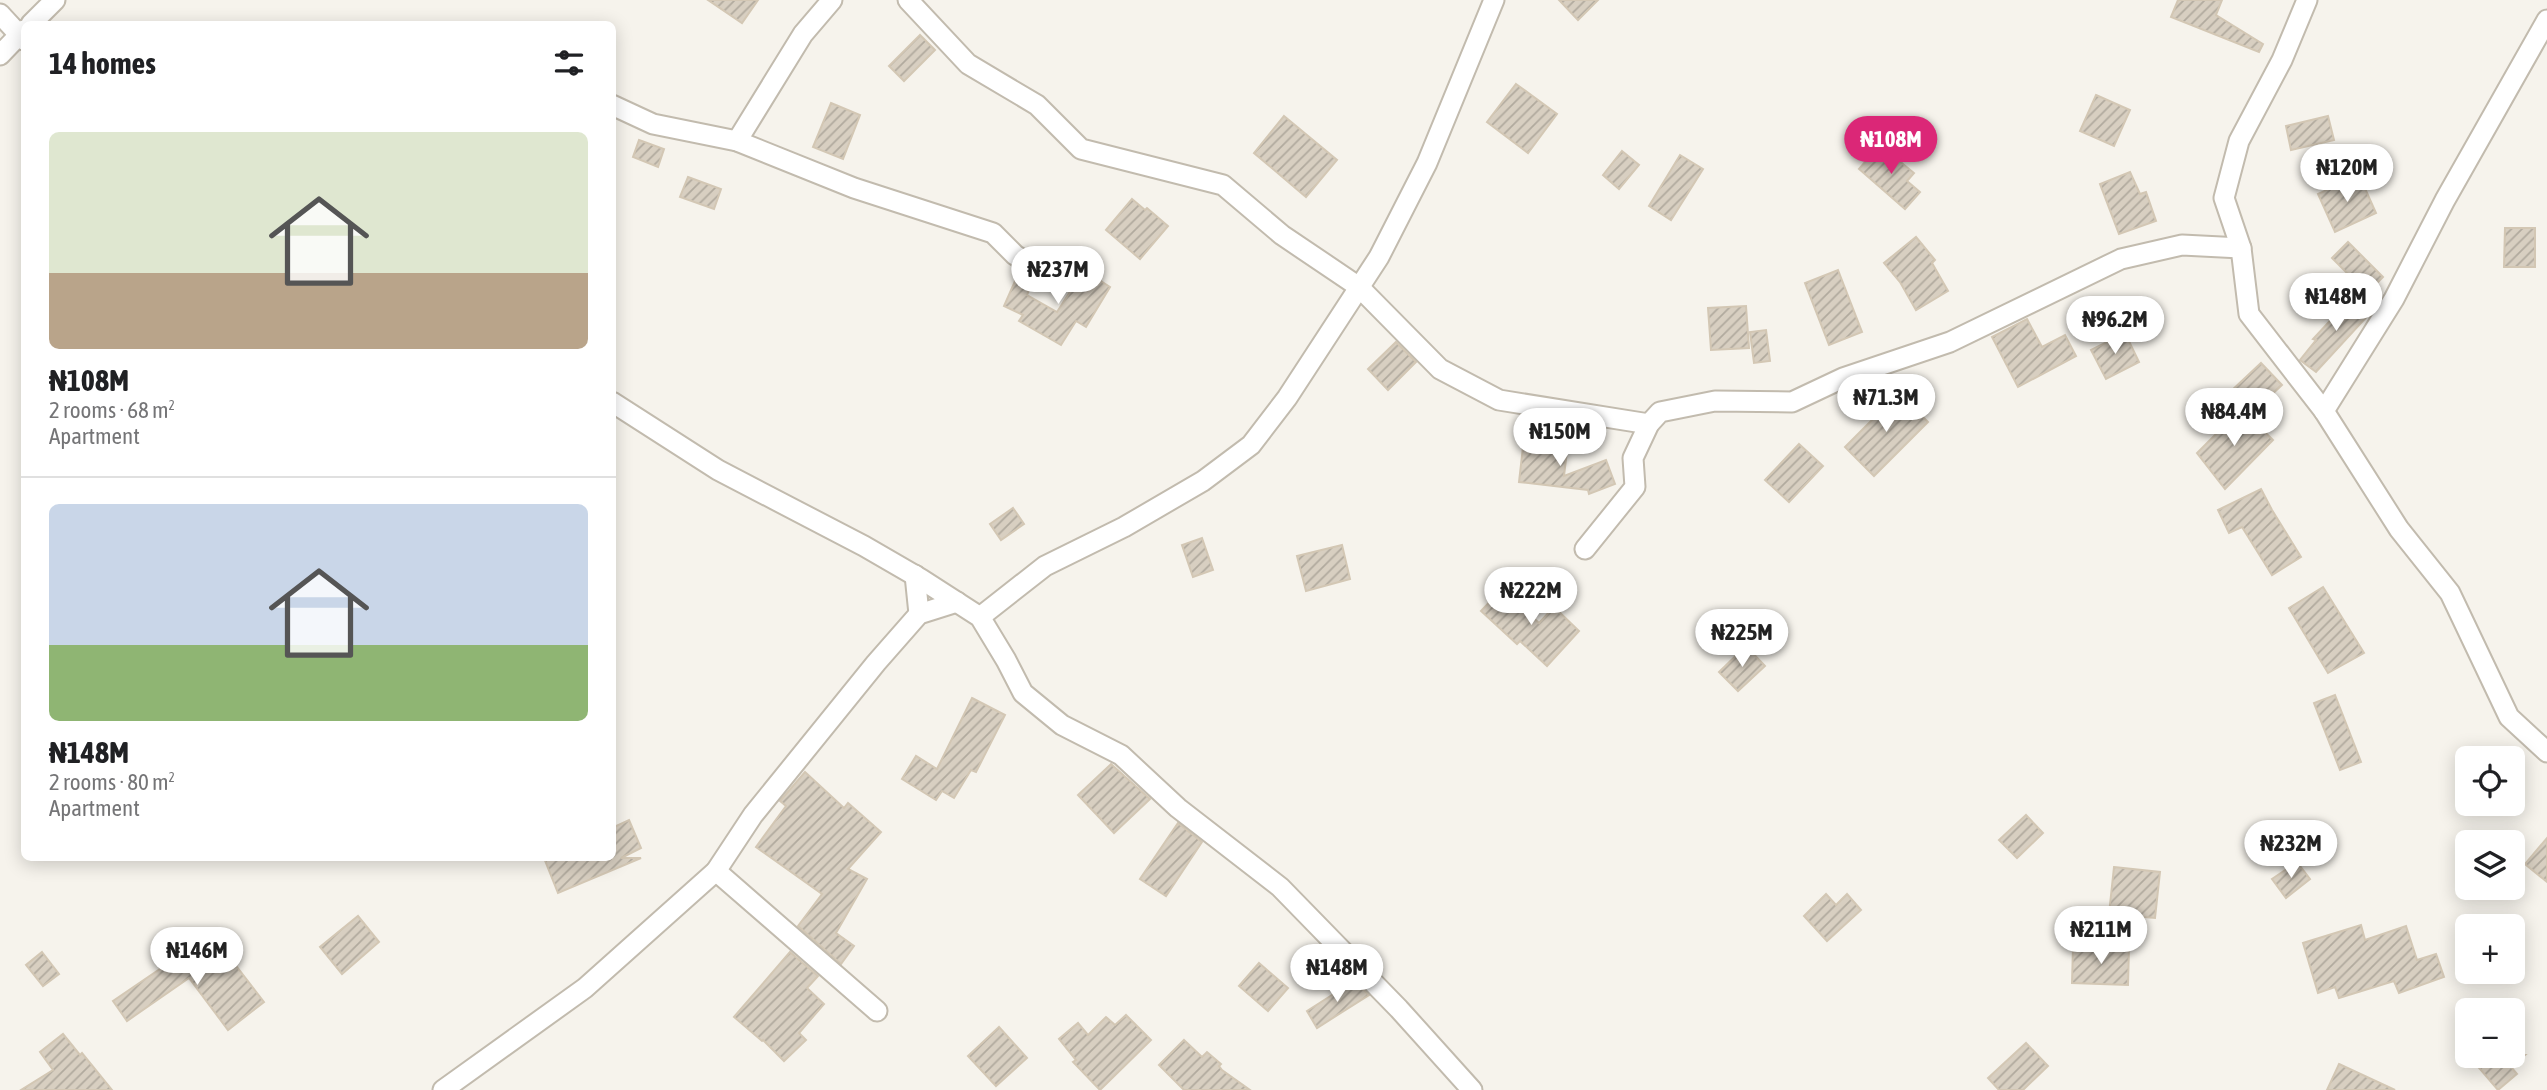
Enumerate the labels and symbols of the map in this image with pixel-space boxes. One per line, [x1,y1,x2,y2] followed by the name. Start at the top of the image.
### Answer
[1842,116,1940,176] pin: ₦108M
[2298,144,2396,204] pin: ₦120M
[1009,246,1107,306] pin: ₦237M
[2287,274,2385,333] pin: ₦148M
[2058,296,2172,356] pin: ₦96.2M
[1829,374,1943,434] pin: ₦71.3M
[2177,388,2291,448] pin: ₦84.4M
[1511,408,1609,468] pin: ₦150M
[1482,568,1580,627] pin: ₦222M
[1693,610,1791,669] pin: ₦225M
[2242,820,2340,880] pin: ₦232M
[2052,906,2150,966] pin: ₦211M
[148,928,246,987] pin: ₦146M
[1288,944,1386,1004] pin: ₦148M

